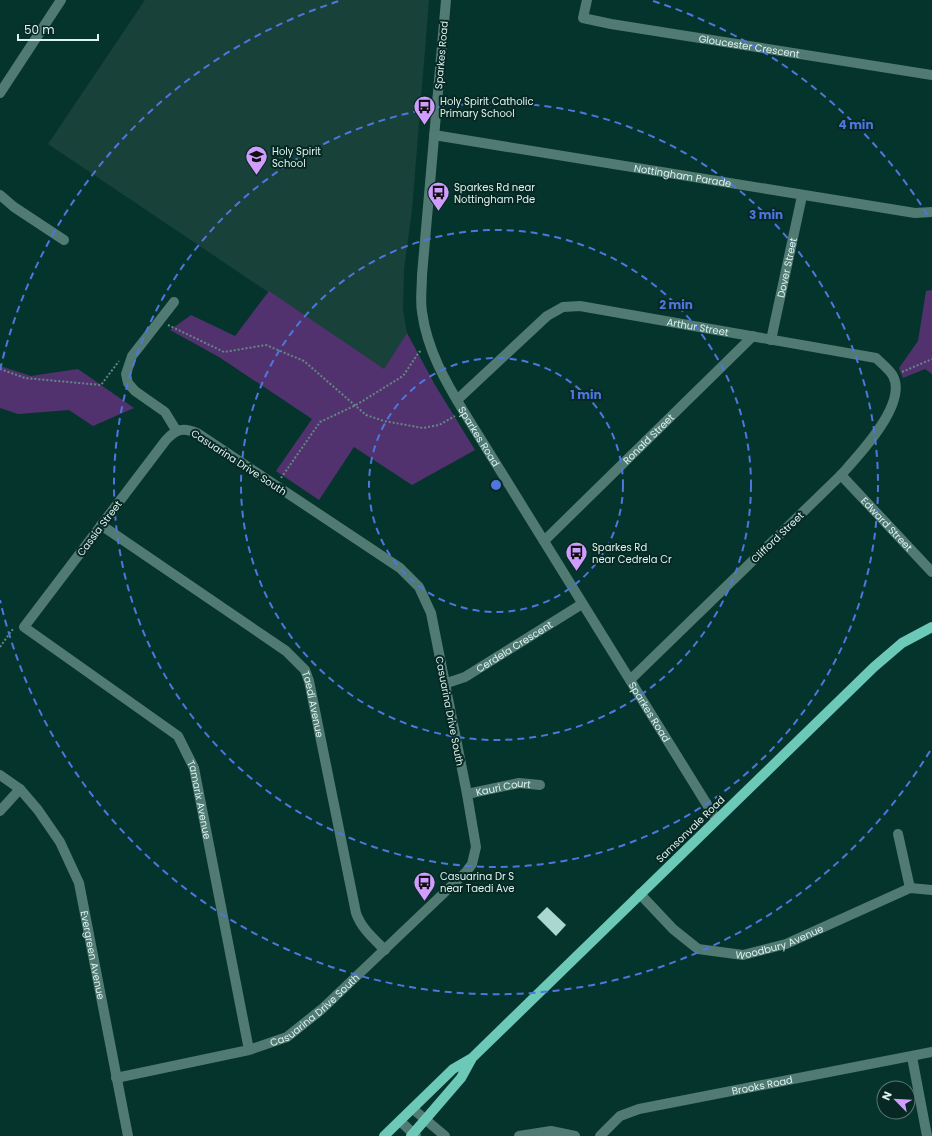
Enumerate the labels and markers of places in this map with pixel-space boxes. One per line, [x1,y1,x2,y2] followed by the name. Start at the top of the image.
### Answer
[411,94,437,127] bus stop icon: Holy Spirit Catholic Primary School
[440,94,534,121] place label: Holy Spirit Catholic Primary School
[243,144,269,177] school or university icon: Holy Spirit School
[272,144,321,171] place label: Holy Spirit School
[426,180,452,213] bus stop icon: Sparkes Rd near Nottingham Pde
[454,180,535,207] place label: Sparkes Rd near Nottingham Pde
[489,478,503,492] centre of rings
[564,540,590,573] bus stop icon: Sparkes Rd near Cedrela Cr
[592,540,672,567] place label: Sparkes Rd near Cedrela Cr
[411,869,437,902] bus stop icon: Casuarina Dr S near Taedi Ave
[440,869,515,896] place label: Casuarina Dr S near Taedi Ave

